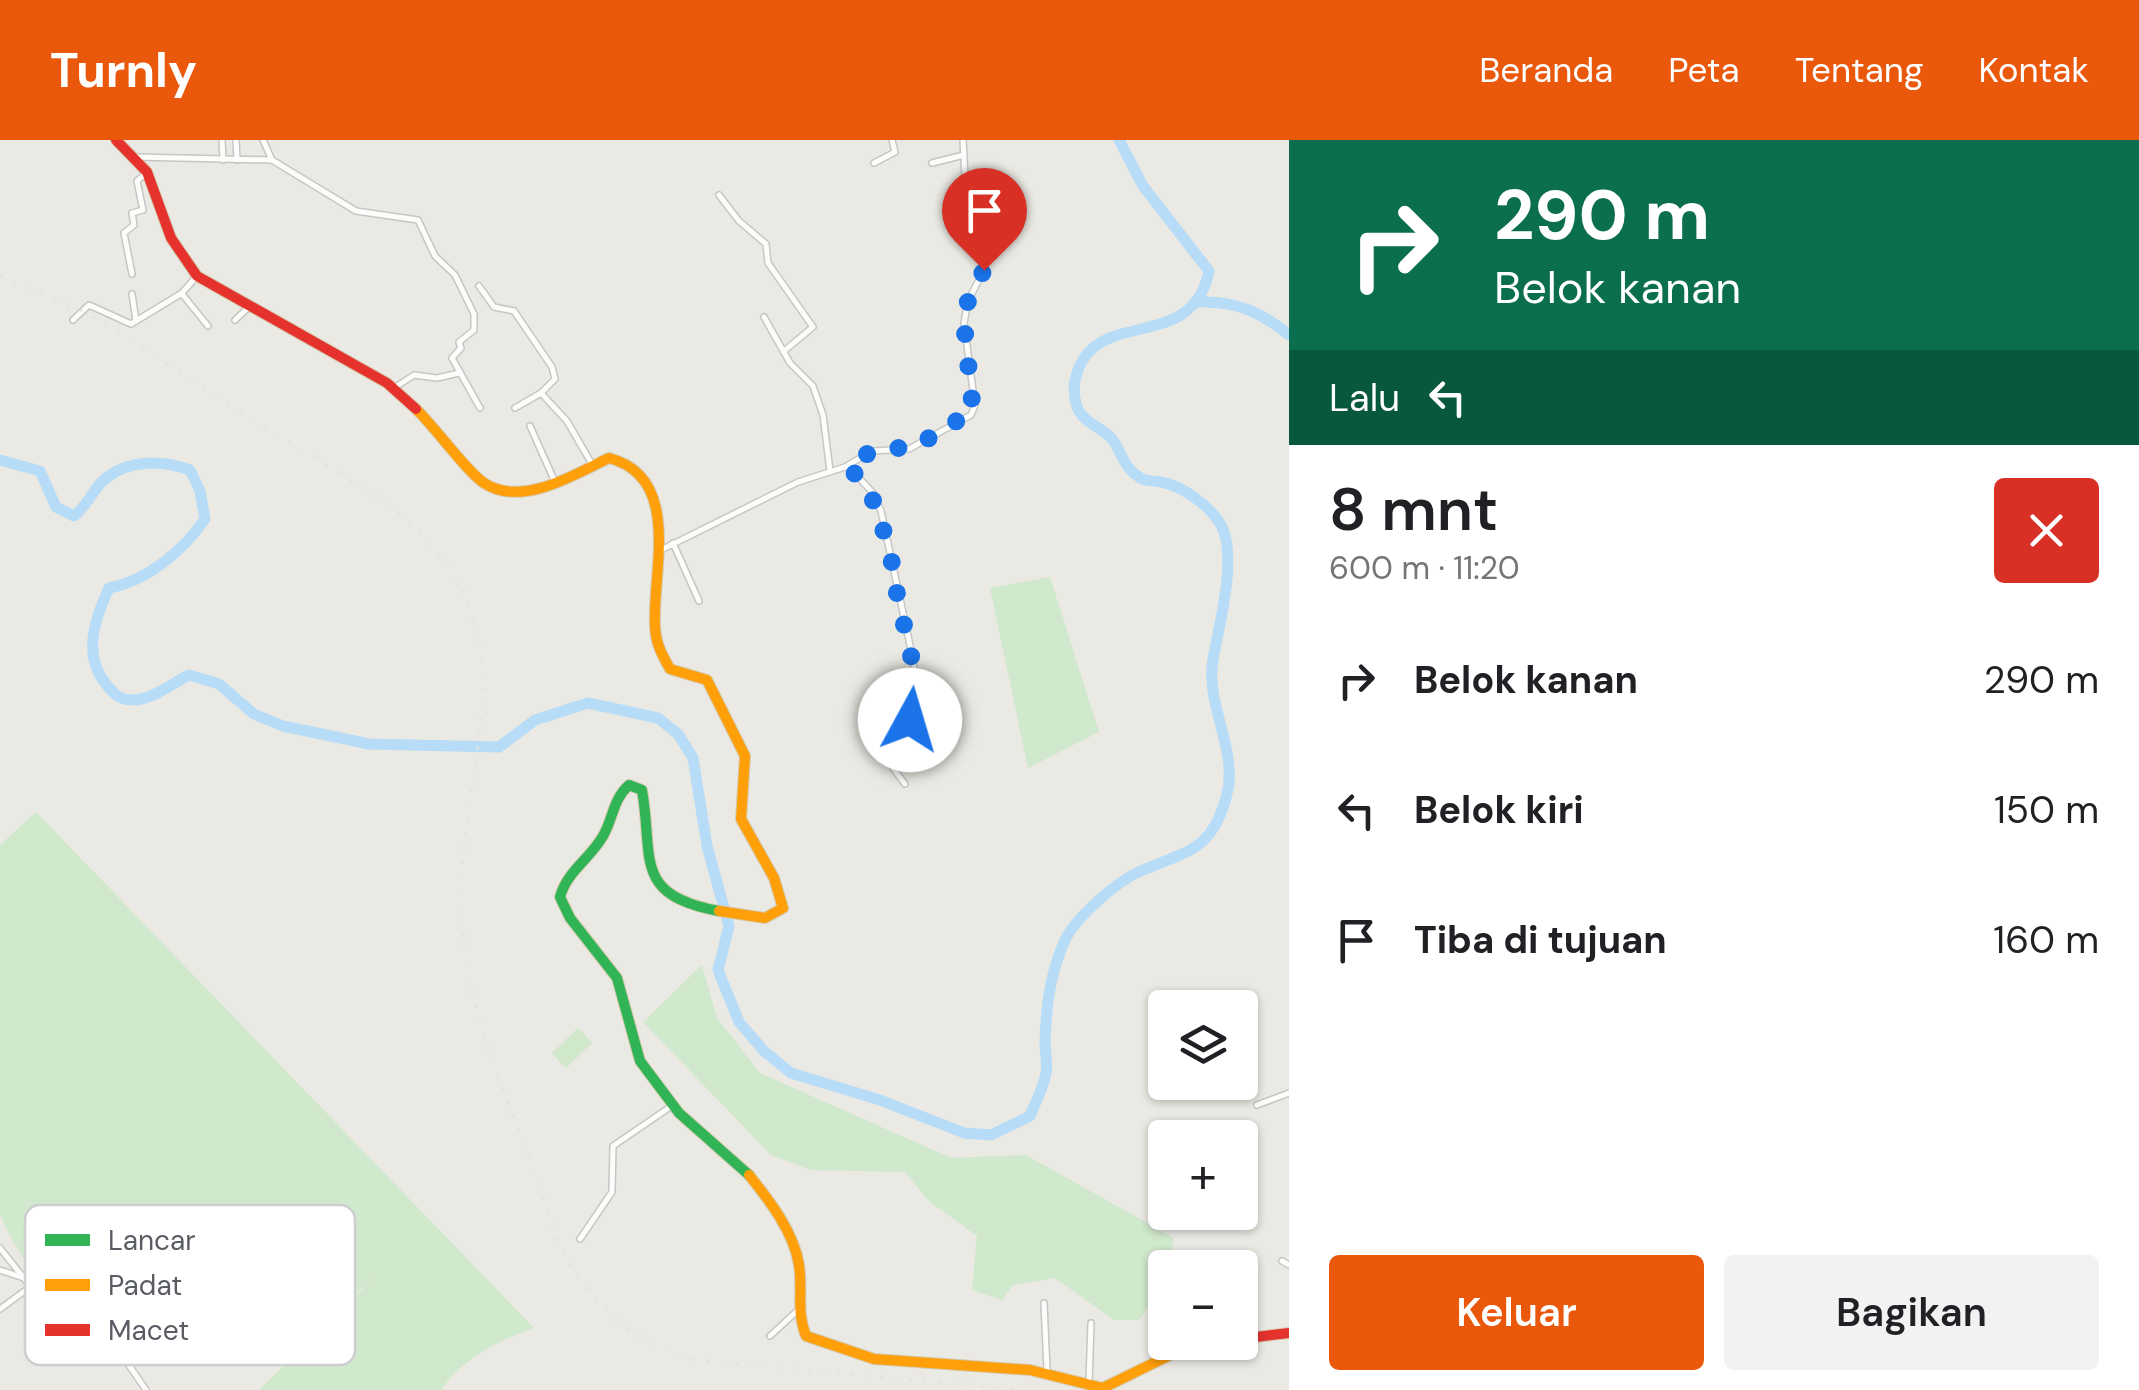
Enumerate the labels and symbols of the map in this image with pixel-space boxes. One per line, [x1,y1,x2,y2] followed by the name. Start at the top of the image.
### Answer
[942,168,1027,271] pin
[858,668,962,772] position arrow
[25,1205,355,1365] legend
[108,1222,196,1259] text: Lancar
[108,1267,182,1304] text: Padat
[108,1312,189,1349] text: Macet

